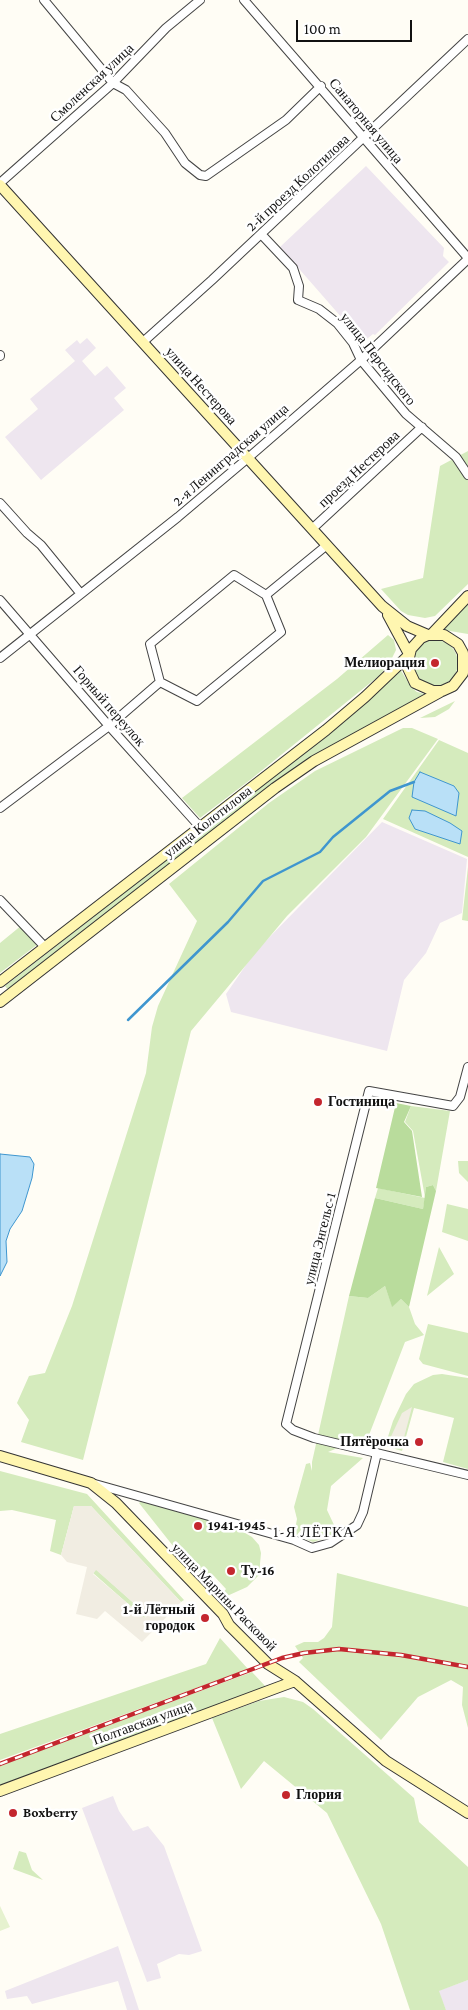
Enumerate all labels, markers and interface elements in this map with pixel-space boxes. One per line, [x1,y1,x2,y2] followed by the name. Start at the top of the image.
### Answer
[298,10,414,42] scale bar
[304,21,341,37] text: 100 m
[47,40,137,126] street label: Смоленская улица
[325,75,407,167] street label: Санаторная улица
[243,131,353,235] street label: 2-й проезд Колотилова
[337,309,419,409] street label: улица Персидского
[162,344,240,428] street label: улица Нестерова
[170,400,292,510] street label: 2-я Ленинградская улица
[315,427,403,511] street label: проезд Нестерова
[344,655,425,671] place label: Мелиорация
[429,657,441,669] marker: Мелиорация
[69,662,149,750] street label: Горный переулок
[161,783,255,861] street label: улица Колотилова
[328,1094,395,1110] place label: Гостиница
[312,1096,324,1108] marker: Гостиница
[300,1191,340,1287] street label: улица Энгельс-1
[340,1434,409,1450] place label: Пятёрочка
[413,1436,425,1448] marker: Пятёрочка
[208,1518,266,1534] place label: 1941-1945
[192,1520,204,1532] marker: 1941-1945
[272,1523,356,1541] district label: 1-Я ЛЁТКА
[168,1539,280,1655] street label: улица Марины Расковой
[241,1563,275,1579] place label: Ту-16
[225,1565,237,1577] marker: Ту-16
[123,1602,195,1634] place label: 1-й Лётный городок
[199,1612,211,1624] marker: 1-й Лётный городок
[91,1697,195,1749] street label: Полтавская улица
[296,1787,342,1803] place label: Глория
[280,1789,292,1801] marker: Глория
[23,1805,78,1821] place label: Boxberry
[7,1807,19,1819] marker: Boxberry

